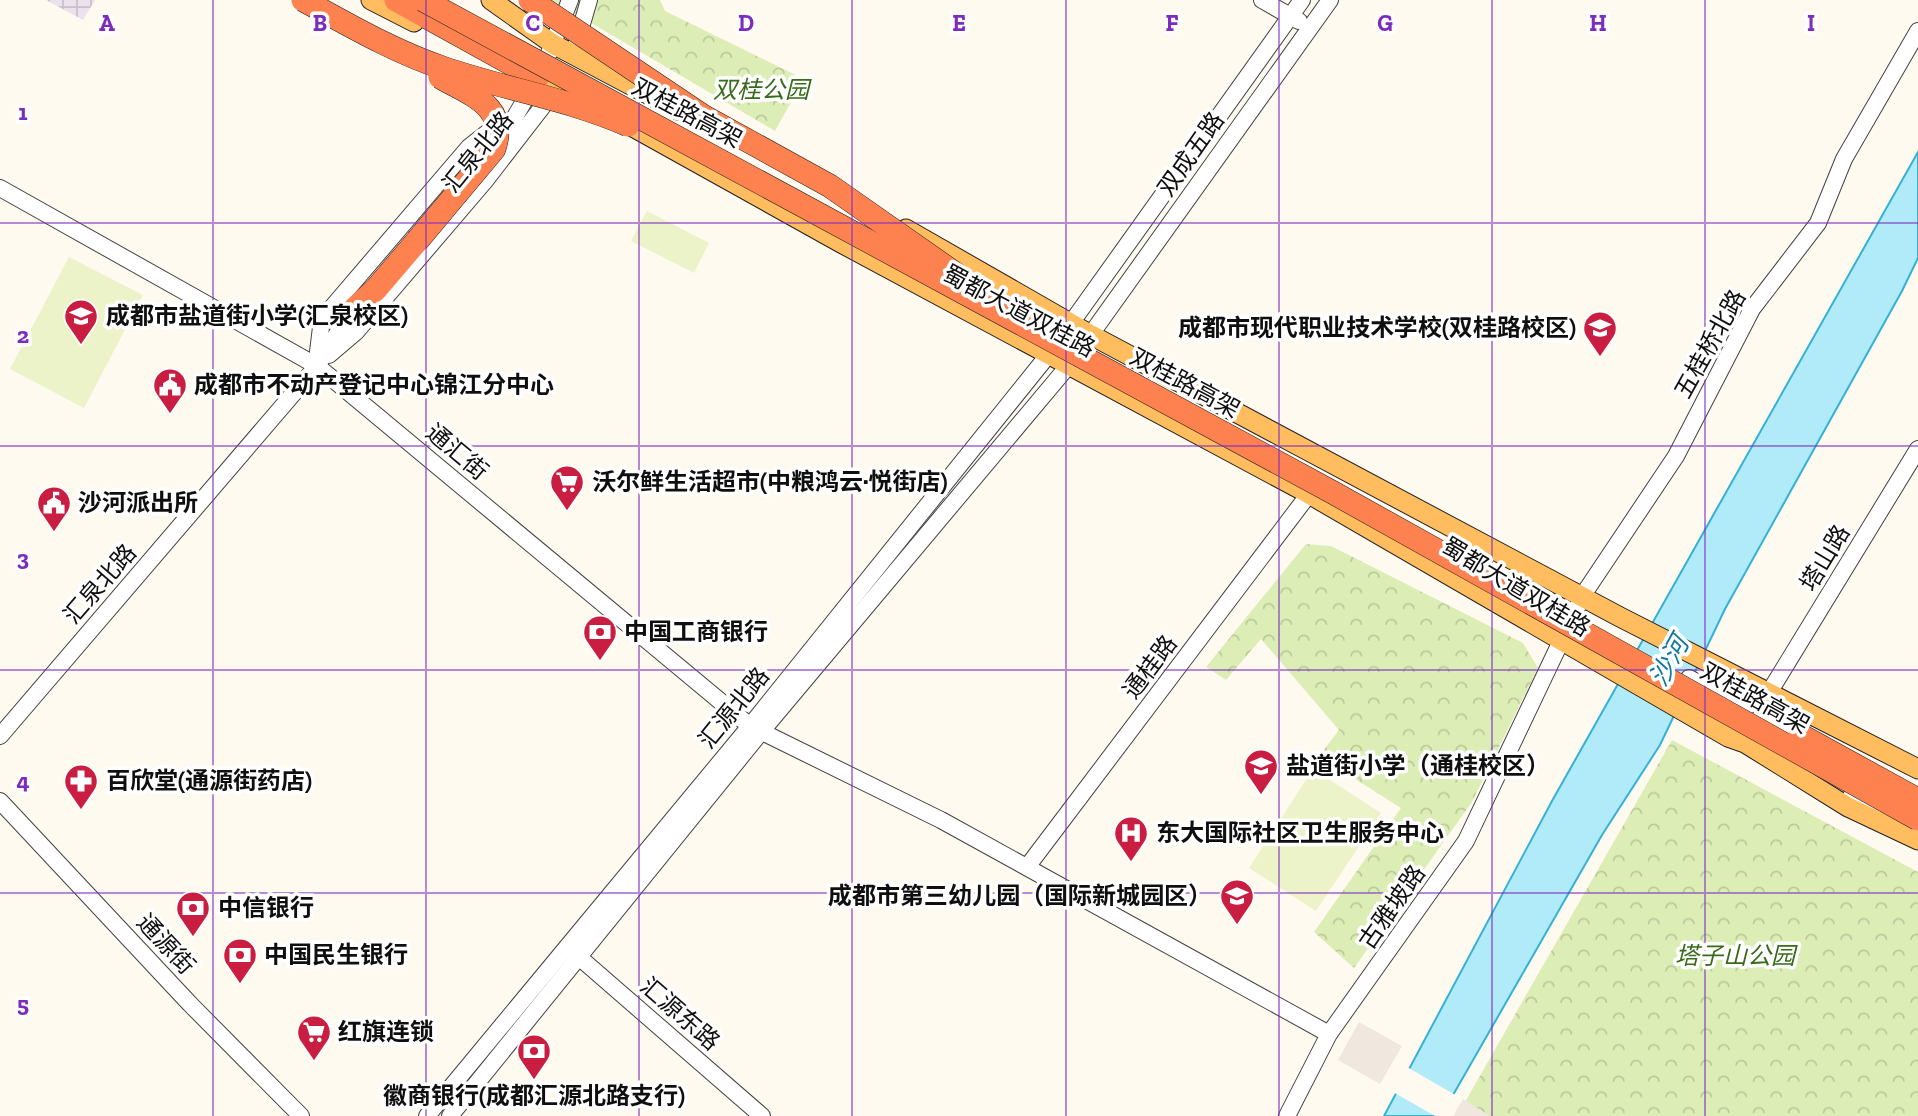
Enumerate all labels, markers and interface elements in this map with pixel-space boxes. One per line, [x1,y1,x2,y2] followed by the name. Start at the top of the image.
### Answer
[99,9,115,37] text: A
[313,9,327,37] text: B
[526,9,540,37] text: C
[738,9,754,37] text: D
[952,9,966,37] text: E
[1165,9,1179,37] text: F
[1377,9,1393,37] text: G
[1589,9,1607,37] text: H
[1807,9,1815,37] text: I
[627,72,747,154] street label: 双桂路高架
[713,75,812,104] park label: 双桂公园
[18,98,28,126] text: 1
[436,105,519,198] street label: 汇泉北路
[1151,106,1230,201] street label: 双成五路
[938,258,1100,363] street label: 蜀都大道双桂路
[1668,284,1751,403] street label: 五桂桥北路
[62,297,100,346] school or university icon: 成都市盐道街小学(汇泉校区)
[106,301,408,330] place label: 成都市盐道街小学(汇泉校区)
[1581,309,1619,358] school or university icon: 成都市现代职业技术学校(双桂路校区)
[1178,313,1576,342] place label: 成都市现代职业技术学校(双桂路校区)
[17,321,29,349] text: 2
[1125,342,1245,424] street label: 双桂路高架
[151,366,189,415] public building icon: 成都市不动产登记中心锦江分中心
[194,370,554,399] place label: 成都市不动产登记中心锦江分中心
[420,417,494,486] street label: 通汇街
[548,463,586,512] supermarket icon: 沃尔鲜生活超市(中粮鸿云·悦街店)
[592,467,947,496] place label: 沃尔鲜生活超市(中粮鸿云·悦街店)
[35,484,73,533] public building icon: 沙河派出所
[78,488,198,517] place label: 沙河派出所
[1794,519,1856,596] street label: 塔山路
[1437,531,1596,642] street label: 蜀都大道双桂路
[57,538,142,629] street label: 汇泉北路
[17,544,29,572] text: 3
[581,613,619,662] bank icon: 中国工商银行
[624,617,768,646] place label: 中国工商银行
[1642,626,1698,692] water label: 沙河
[1116,629,1183,704] street label: 通桂路
[1696,656,1815,739] street label: 双桂路高架
[692,661,775,754] street label: 汇源北路
[1242,747,1280,796] school or university icon: 盐道街小学（通桂校区）
[1286,751,1550,780] place label: 盐道街小学（通桂校区）
[62,762,100,811] pharmacy icon: 百欣堂(通源街药店)
[106,766,312,795] place label: 百欣堂(通源街药店)
[16,767,30,795] text: 4
[1112,814,1150,863] hospital icon: 东大国际社区卫生服务中心
[1156,818,1444,847] place label: 东大国际社区卫生服务中心
[1352,859,1431,954] street label: 古雅坡路
[1218,877,1256,926] school or university icon: 成都市第三幼儿园（国际新城园区）
[828,881,1212,910] place label: 成都市第三幼儿园（国际新城园区）
[174,889,212,938] bank icon: 中信银行
[218,893,314,922] place label: 中信银行
[131,907,202,980] street label: 通源街
[221,936,259,985] bank icon: 中国民生银行
[264,940,408,969] place label: 中国民生银行
[1675,941,1798,970] park label: 塔子山公园
[635,971,726,1056] street label: 汇源东路
[17,990,29,1018] text: 5
[295,1013,333,1062] supermarket icon: 红旗连锁
[338,1017,434,1046] place label: 红旗连锁
[515,1032,553,1081] bank icon: 徽商银行(成都汇源北路支行)
[383,1081,685,1110] place label: 徽商银行(成都汇源北路支行)

